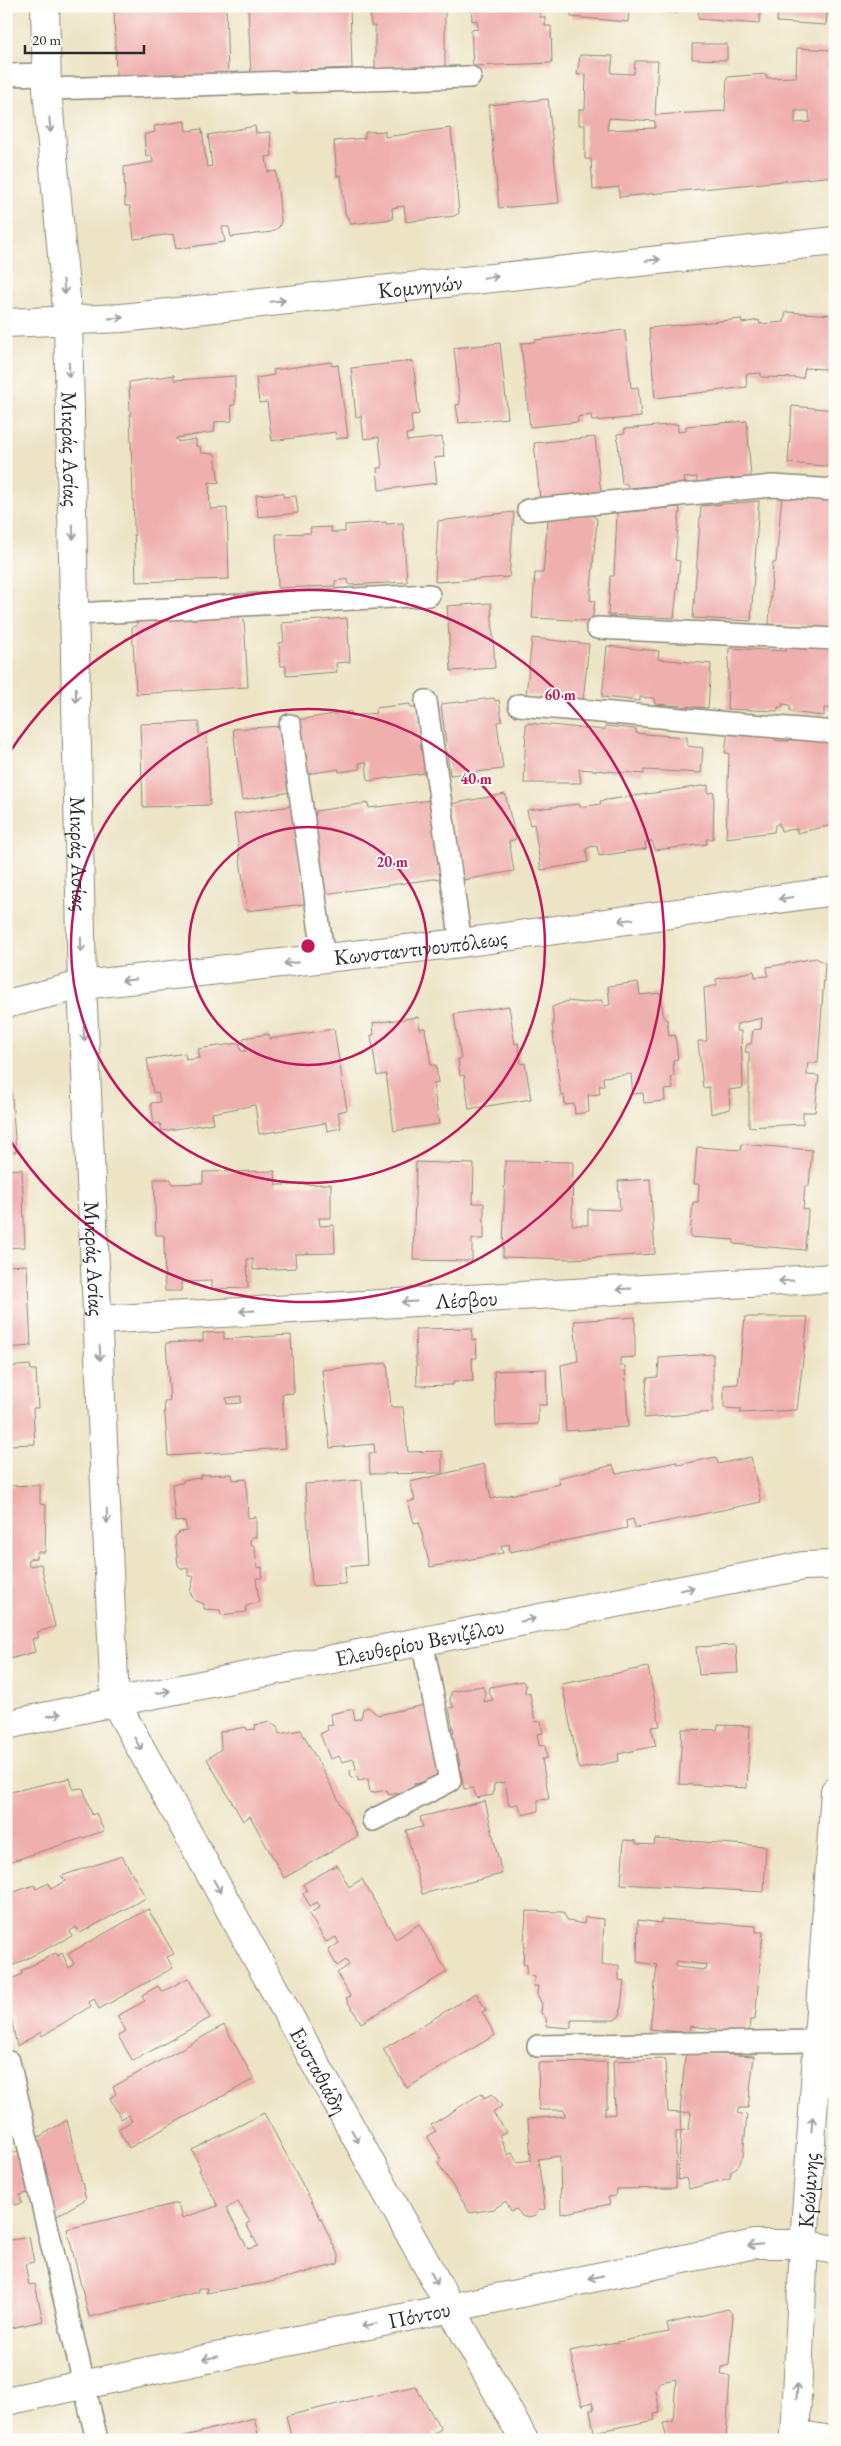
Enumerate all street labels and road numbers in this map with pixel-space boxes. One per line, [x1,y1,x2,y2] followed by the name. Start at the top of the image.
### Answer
[376,267,464,305] street label: Κομνηνών
[54,391,86,507] street label: Μικράς Ασίας
[63,796,94,912] street label: Μικράς Ασίας
[332,923,509,972] street label: Κωνσταντινουπόλεως
[77,1200,111,1317] street label: Μικράς Ασίας
[433,1283,499,1316] street label: Λέσβου
[333,1611,507,1673] street label: Ελευθερίου Βενιζέλου
[283,2022,355,2119] street label: Ευσταθιάδη
[791,2152,825,2229] street label: Κρώμνης
[385,2294,453,2336] street label: Πόντου

